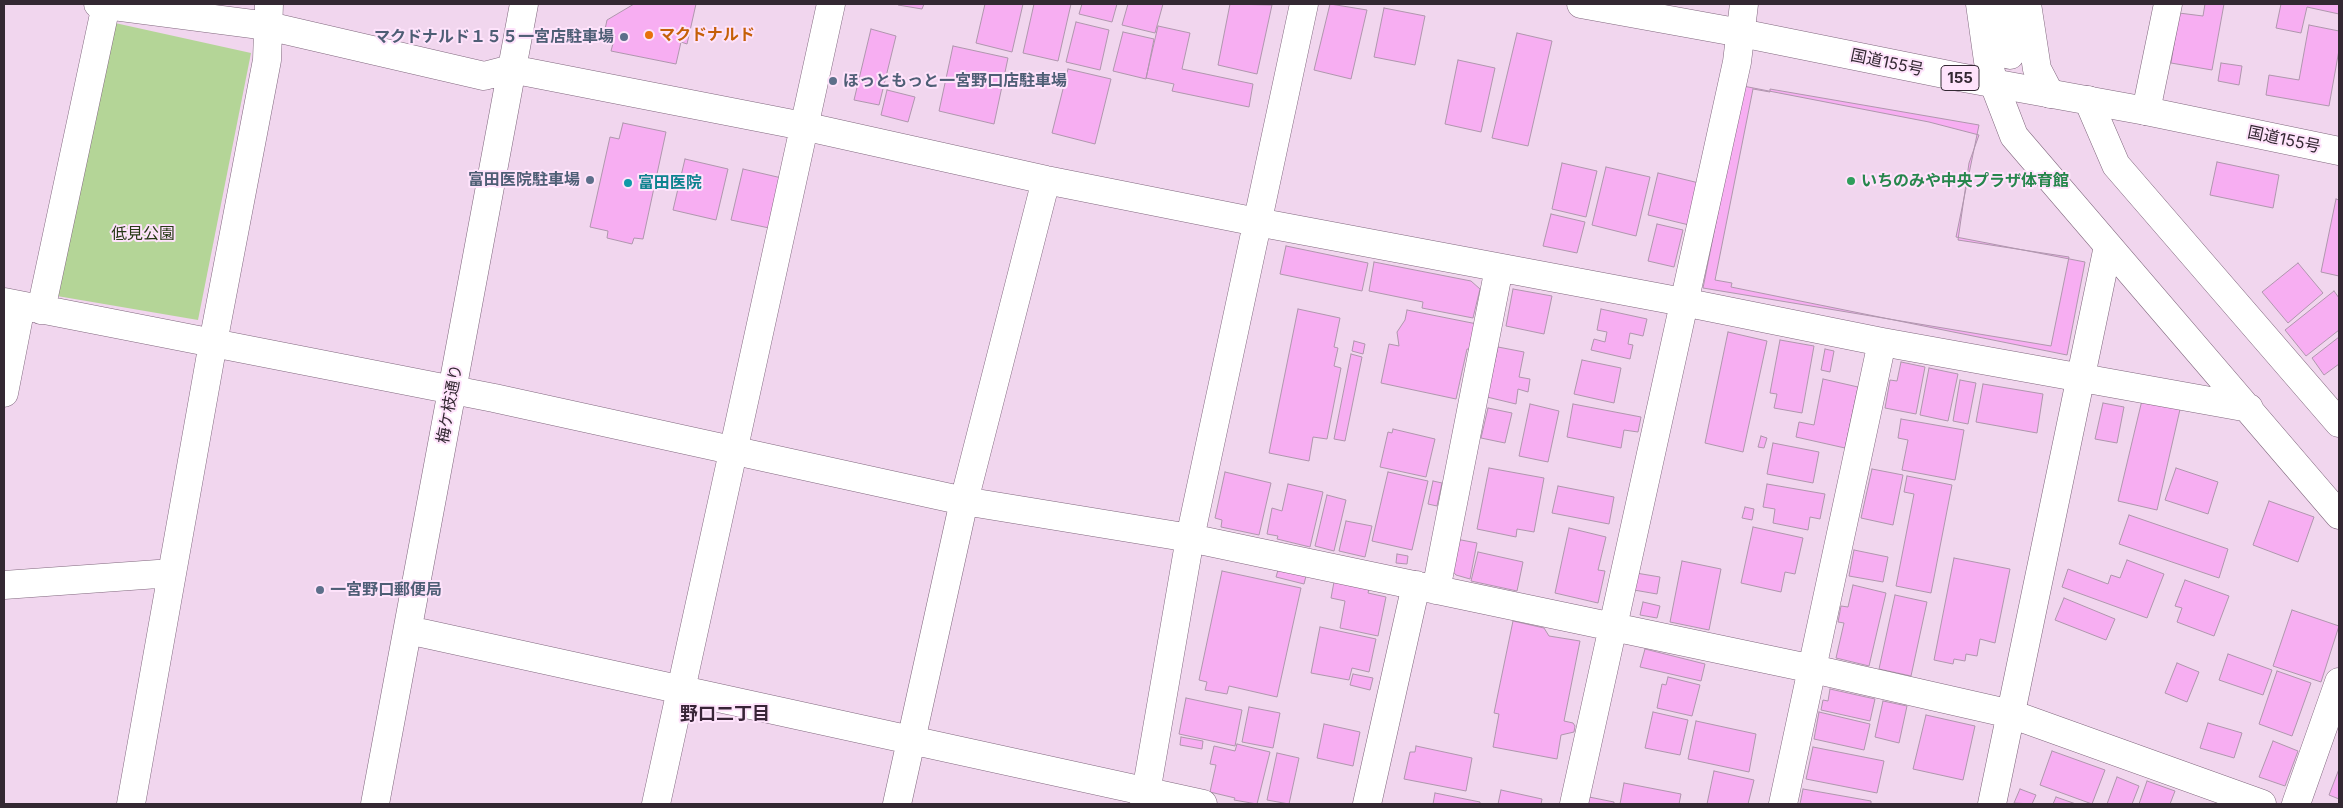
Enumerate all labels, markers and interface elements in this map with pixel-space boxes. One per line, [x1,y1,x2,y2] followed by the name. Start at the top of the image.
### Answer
[659,25,755,45] place label: マクドナルド
[374,27,614,47] place label: マクドナルド１５５一宮店駐車場
[643,29,655,41] marker: マクドナルド
[618,31,630,43] marker: マクドナルド１５５一宮店駐車場
[1849,46,1925,80] street label: 国道155号
[1941,66,1979,90] road number: 155
[843,71,1067,91] place label: ほっともっと一宮野口店駐車場
[827,75,839,87] marker: ほっともっと一宮野口店駐車場
[2246,123,2322,157] street label: 国道155号
[468,170,580,190] place label: 富田医院駐車場
[1861,171,2069,191] place label: いちのみや中央プラザ体育館
[638,173,702,193] place label: 富田医院
[584,174,596,186] marker: 富田医院駐車場
[1845,175,1857,187] marker: いちのみや中央プラザ体育館
[622,177,634,189] marker: 富田医院
[111,224,175,244] park label: 低見公園
[434,363,466,445] street label: 梅ケ枝通り
[330,580,442,600] place label: 一宮野口郵便局
[314,584,326,596] marker: 一宮野口郵便局
[680,704,770,726] district label: 野口二丁目

